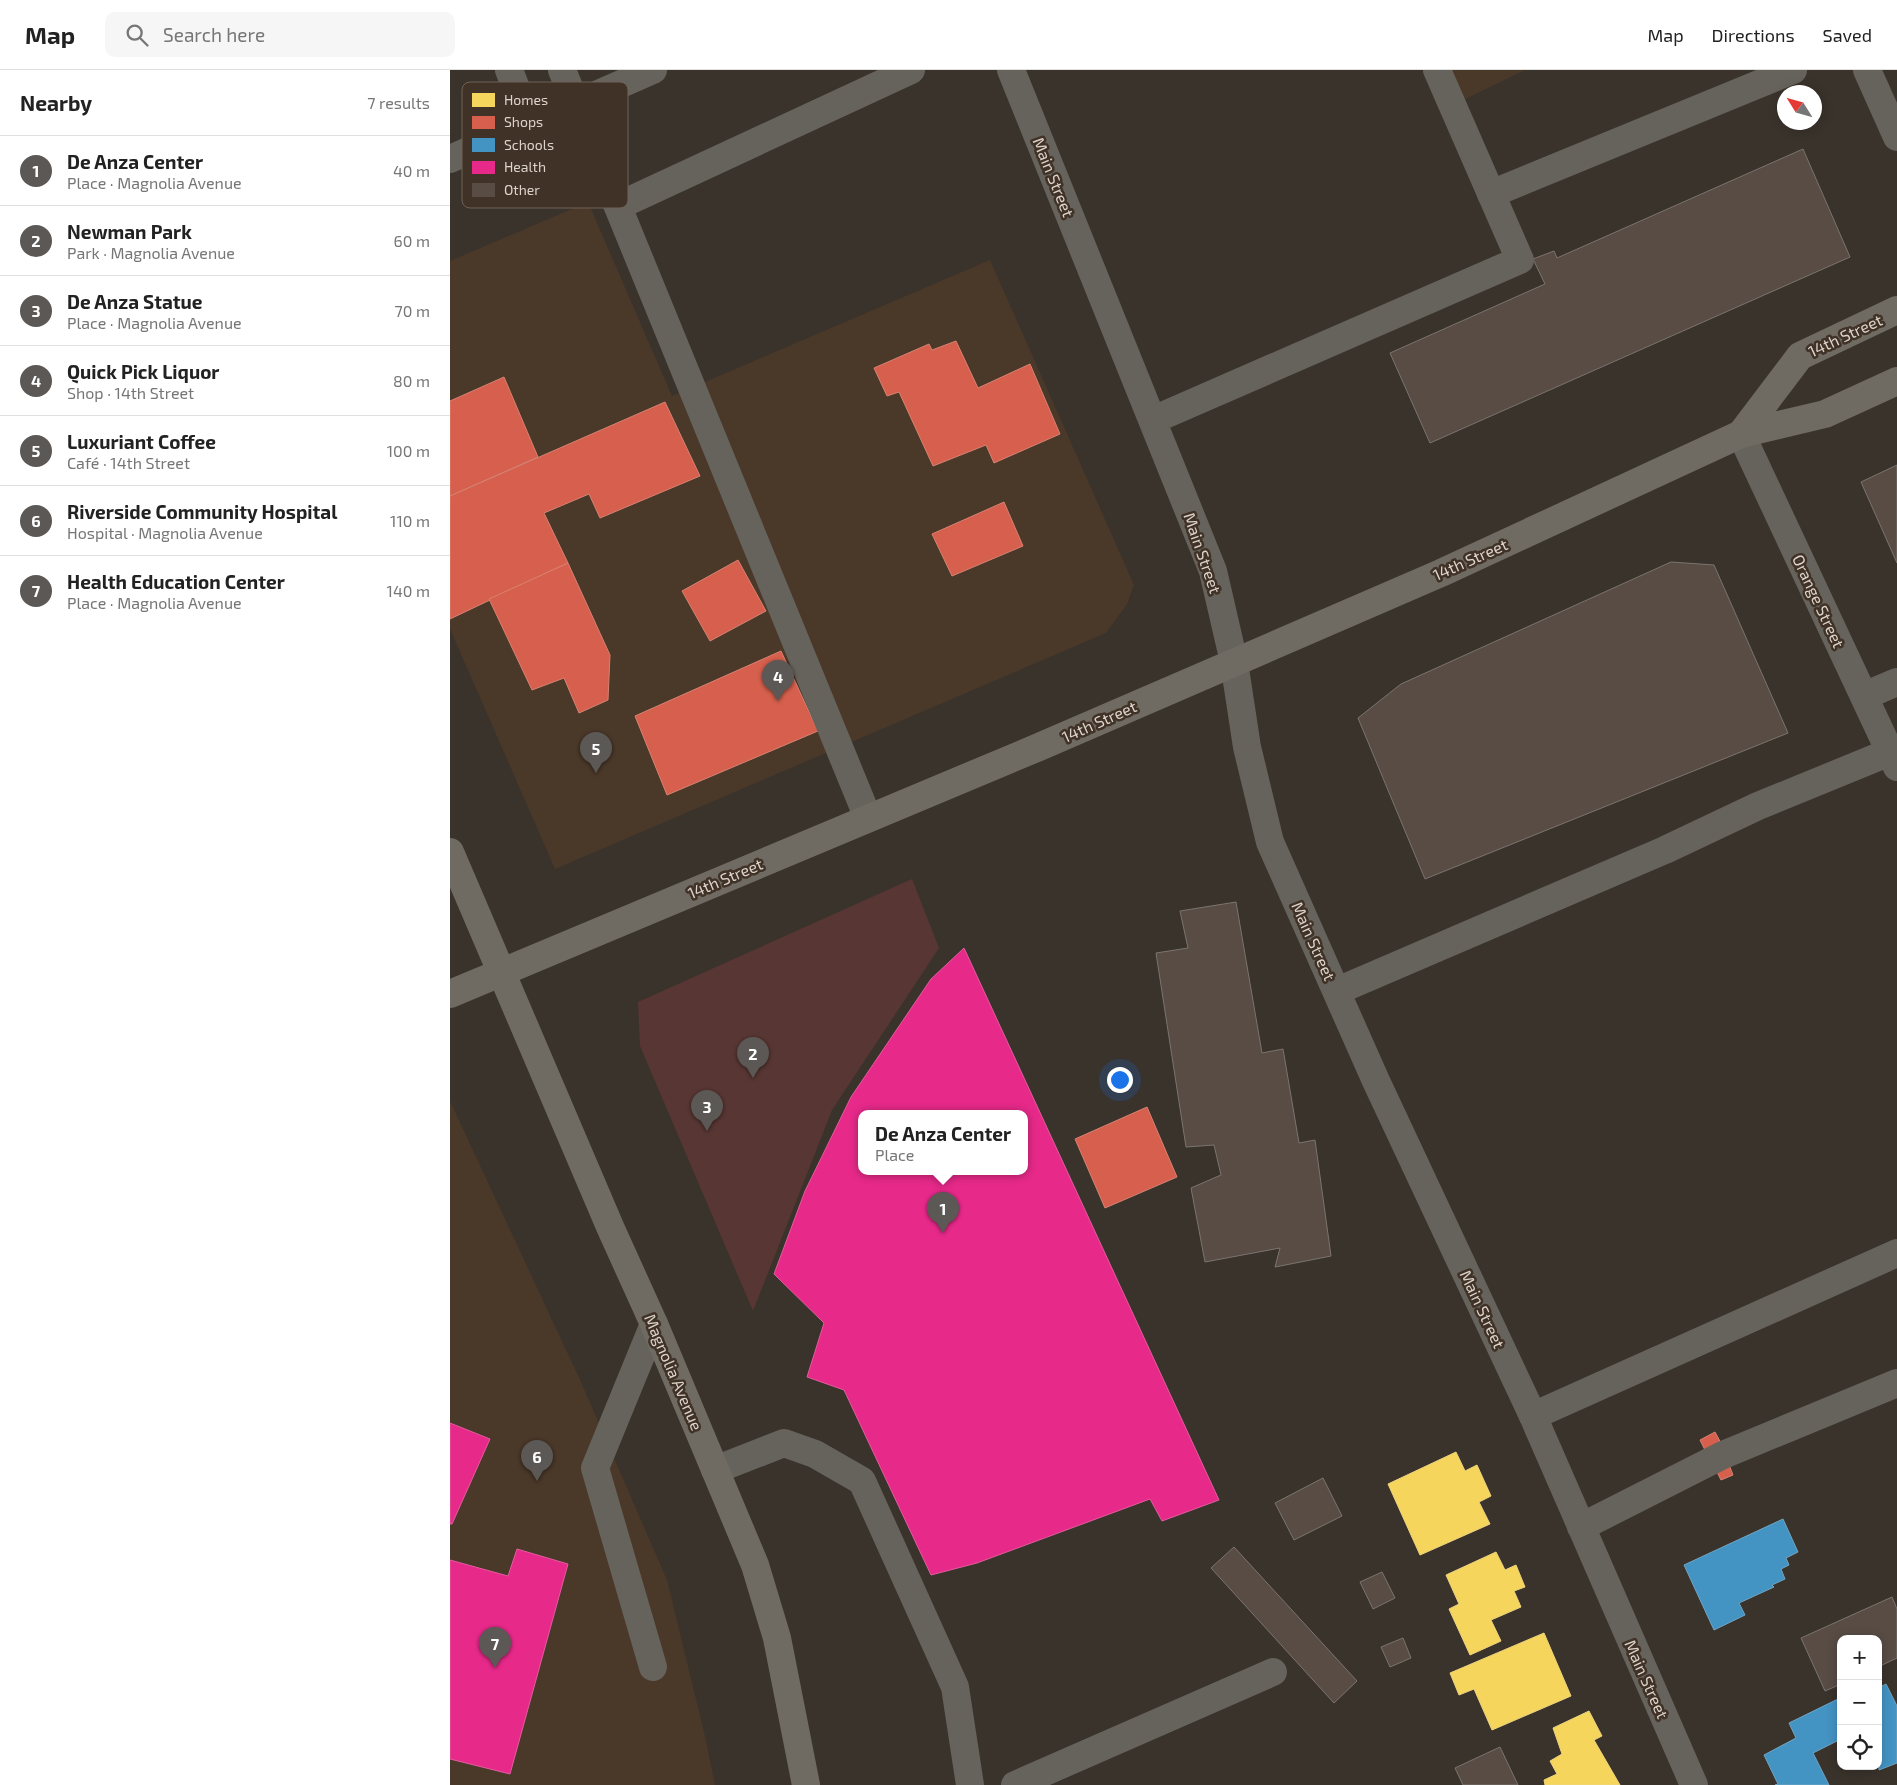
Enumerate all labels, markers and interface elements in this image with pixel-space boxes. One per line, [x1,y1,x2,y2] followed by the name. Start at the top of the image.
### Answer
[105,12,455,57] search box
[25,20,75,49] text: Map
[123,21,151,49] icon: search
[163,23,265,46] text: Search here
[1647,24,1684,46] text: Map
[1712,24,1795,46] text: Directions
[1823,24,1872,46] text: Saved
[462,82,628,208] legend
[1777,85,1822,130] north arrow
[20,90,92,115] text: Nearby
[504,91,548,108] text: Homes
[367,93,430,112] text: 7 results
[504,113,543,130] text: Shops
[1029,134,1079,220] street label: Main Street
[504,136,554,153] text: Schools
[67,150,203,173] text: De Anza Center
[504,158,546,175] text: Health
[33,161,39,180] text: 1
[393,161,430,180] text: 40 m
[67,173,242,192] text: Place · Magnolia Avenue
[504,181,540,198] text: Other
[67,220,192,243] text: Newman Park
[31,231,41,250] text: 2
[394,231,430,250] text: 60 m
[67,243,235,262] text: Park · Magnolia Avenue
[67,290,203,313] text: De Anza Statue
[31,301,41,320] text: 3
[395,301,430,320] text: 70 m
[1805,310,1885,360] street label: 14th Street
[67,313,242,332] text: Place · Magnolia Avenue
[67,360,219,383] text: Quick Pick Liquor
[31,371,41,390] text: 4
[393,371,430,390] text: 80 m
[67,383,194,402] text: Shop · 14th Street
[67,430,216,453] text: Luxuriant Coffee
[32,441,40,460] text: 5
[387,441,430,460] text: 100 m
[67,453,190,472] text: Café · 14th Street
[67,500,337,523] text: Riverside Community Hospital
[1180,510,1226,596] street label: Main Street
[31,511,41,530] text: 6
[390,511,430,530] text: 110 m
[67,523,263,542] text: Hospital · Magnolia Avenue
[1430,534,1510,584] street label: 14th Street
[1789,551,1849,651] street label: Orange Street
[67,570,285,593] text: Health Education Center
[32,581,40,600] text: 7
[387,581,430,600] text: 140 m
[67,593,242,612] text: Place · Magnolia Avenue
[762,660,794,701] pin: 4
[1059,696,1139,746] street label: 14th Street
[580,732,612,773] pin: 5
[685,854,765,902] street label: 14th Street
[1288,899,1340,983] street label: Main Street
[737,1037,769,1078] pin: 2
[1107,1067,1133,1093] your location
[691,1090,723,1131] pin: 3
[858,1110,1028,1175] popup
[875,1122,1011,1145] text: De Anza Center
[875,1145,914,1164] text: Place
[927,1192,959,1233] pin: 1
[1457,1267,1509,1351] street label: Main Street
[641,1311,707,1433] street label: Magnolia Avenue
[521,1440,553,1481] pin: 6
[479,1627,511,1668] pin: 7
[1837,1635,1882,1770] map controls
[1837,1635,1882,1680] button: +
[1621,1637,1673,1721] street label: Main Street
[1837,1680,1882,1725] button: −
[1837,1725,1882,1770] button: locate

